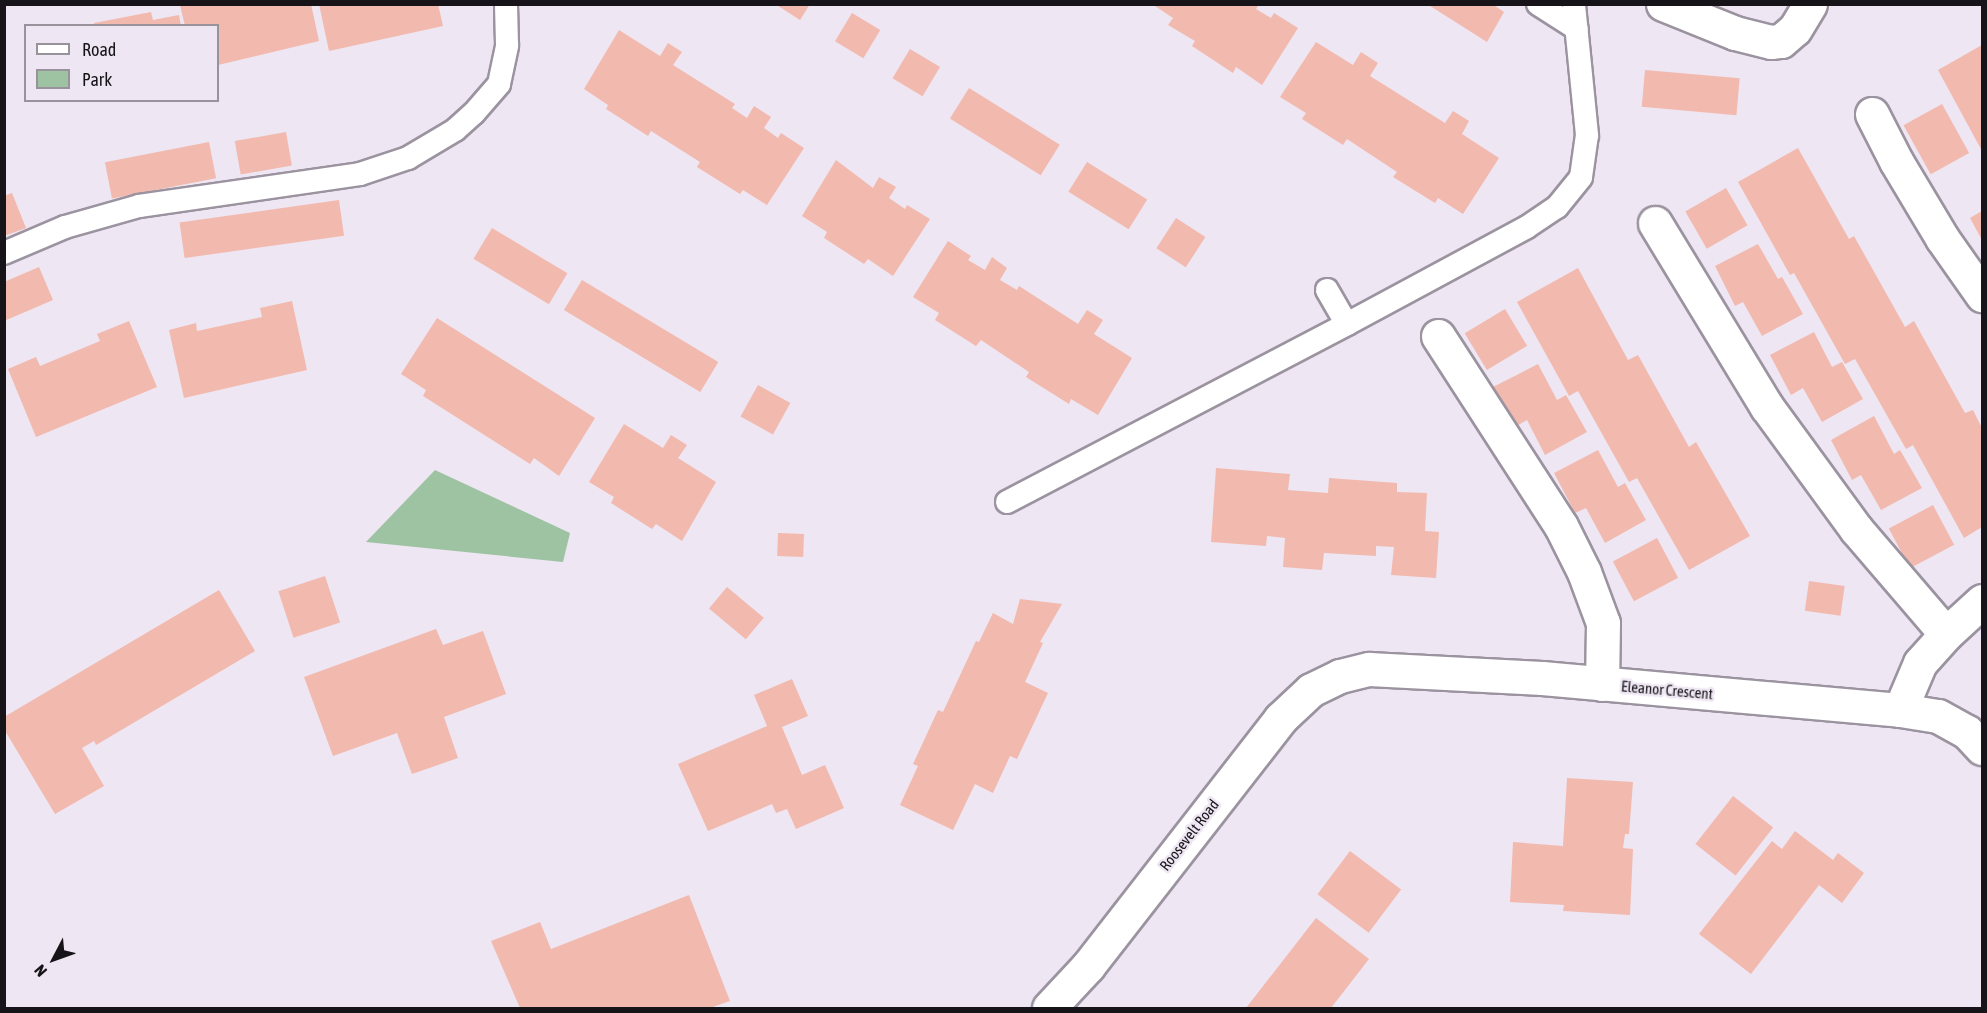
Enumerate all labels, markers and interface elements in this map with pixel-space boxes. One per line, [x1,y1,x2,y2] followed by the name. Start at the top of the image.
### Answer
[24,24,219,102] legend
[82,39,116,60] text: Road
[82,69,112,90] text: Park
[1620,677,1714,703] street label: Eleanor Crescent
[1156,796,1222,874] street label: Roosevelt Road
[24,929,84,989] north arrow
[31,961,50,980] text: N

